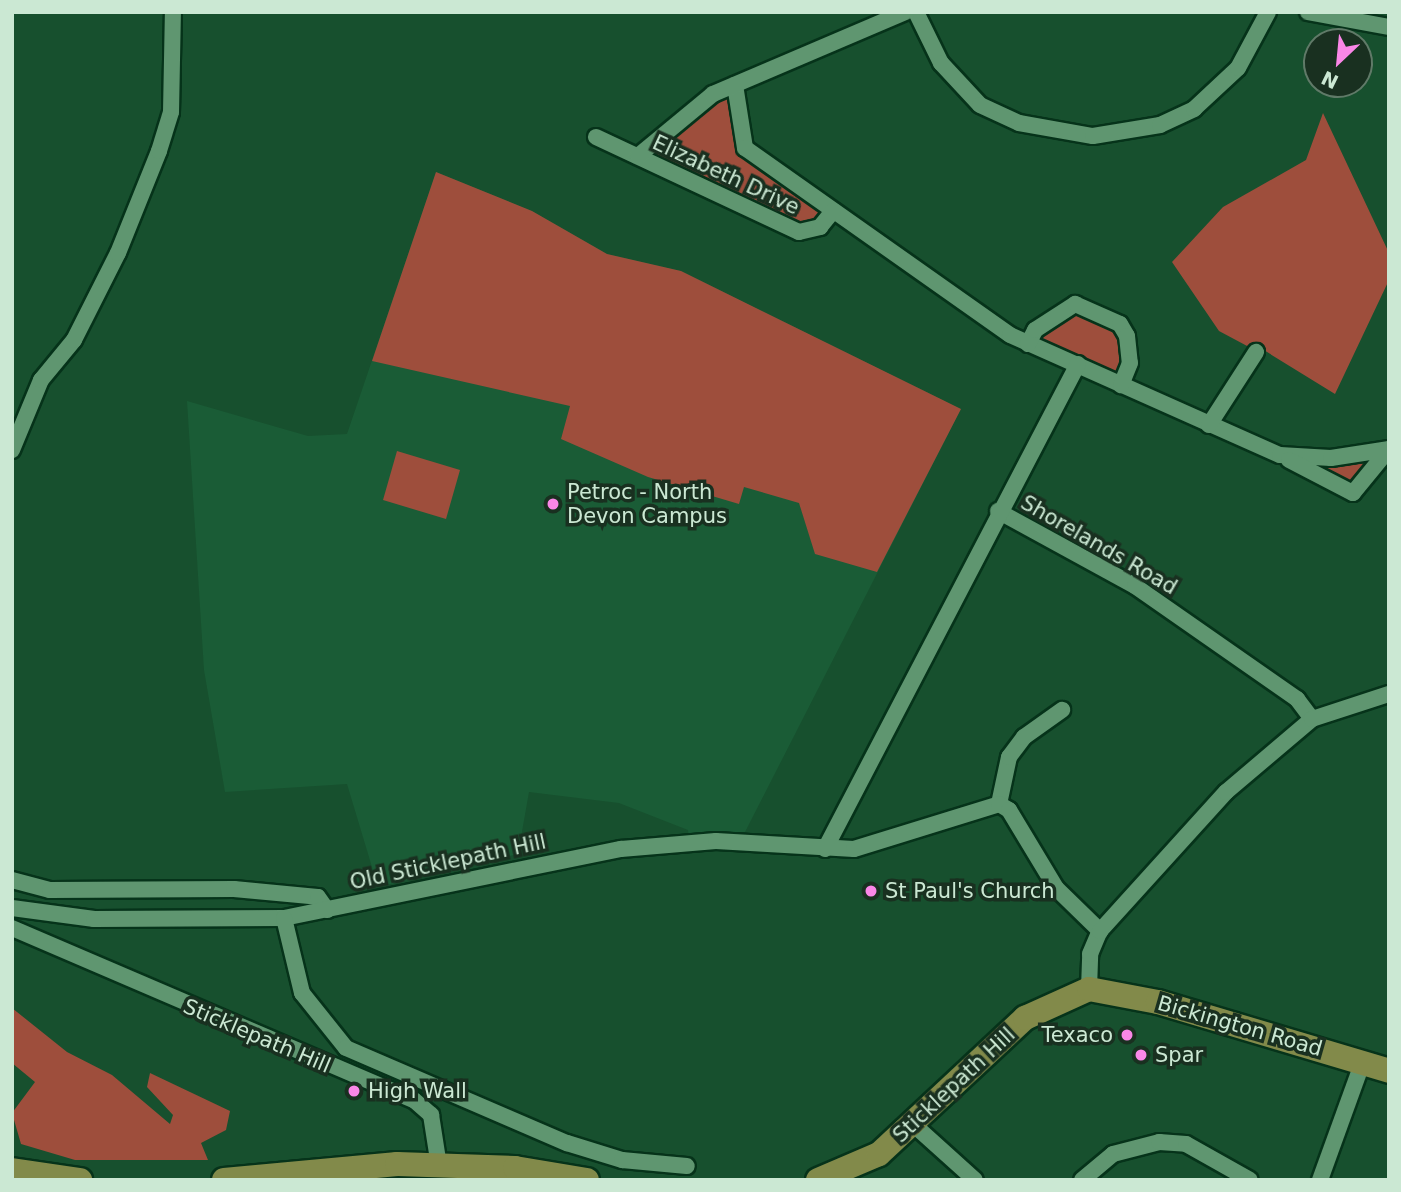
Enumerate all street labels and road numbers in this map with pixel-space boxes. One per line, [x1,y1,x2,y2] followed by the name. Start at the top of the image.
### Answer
[648,130,804,220] street label: Elizabeth Drive
[1016,490,1182,600] street label: Shorelands Road
[348,829,548,895] street label: Old Sticklepath Hill
[1155,990,1325,1062] street label: Bickington Road
[180,994,334,1078] street label: Sticklepath Hill
[888,1022,1020,1148] street label: Sticklepath Hill

